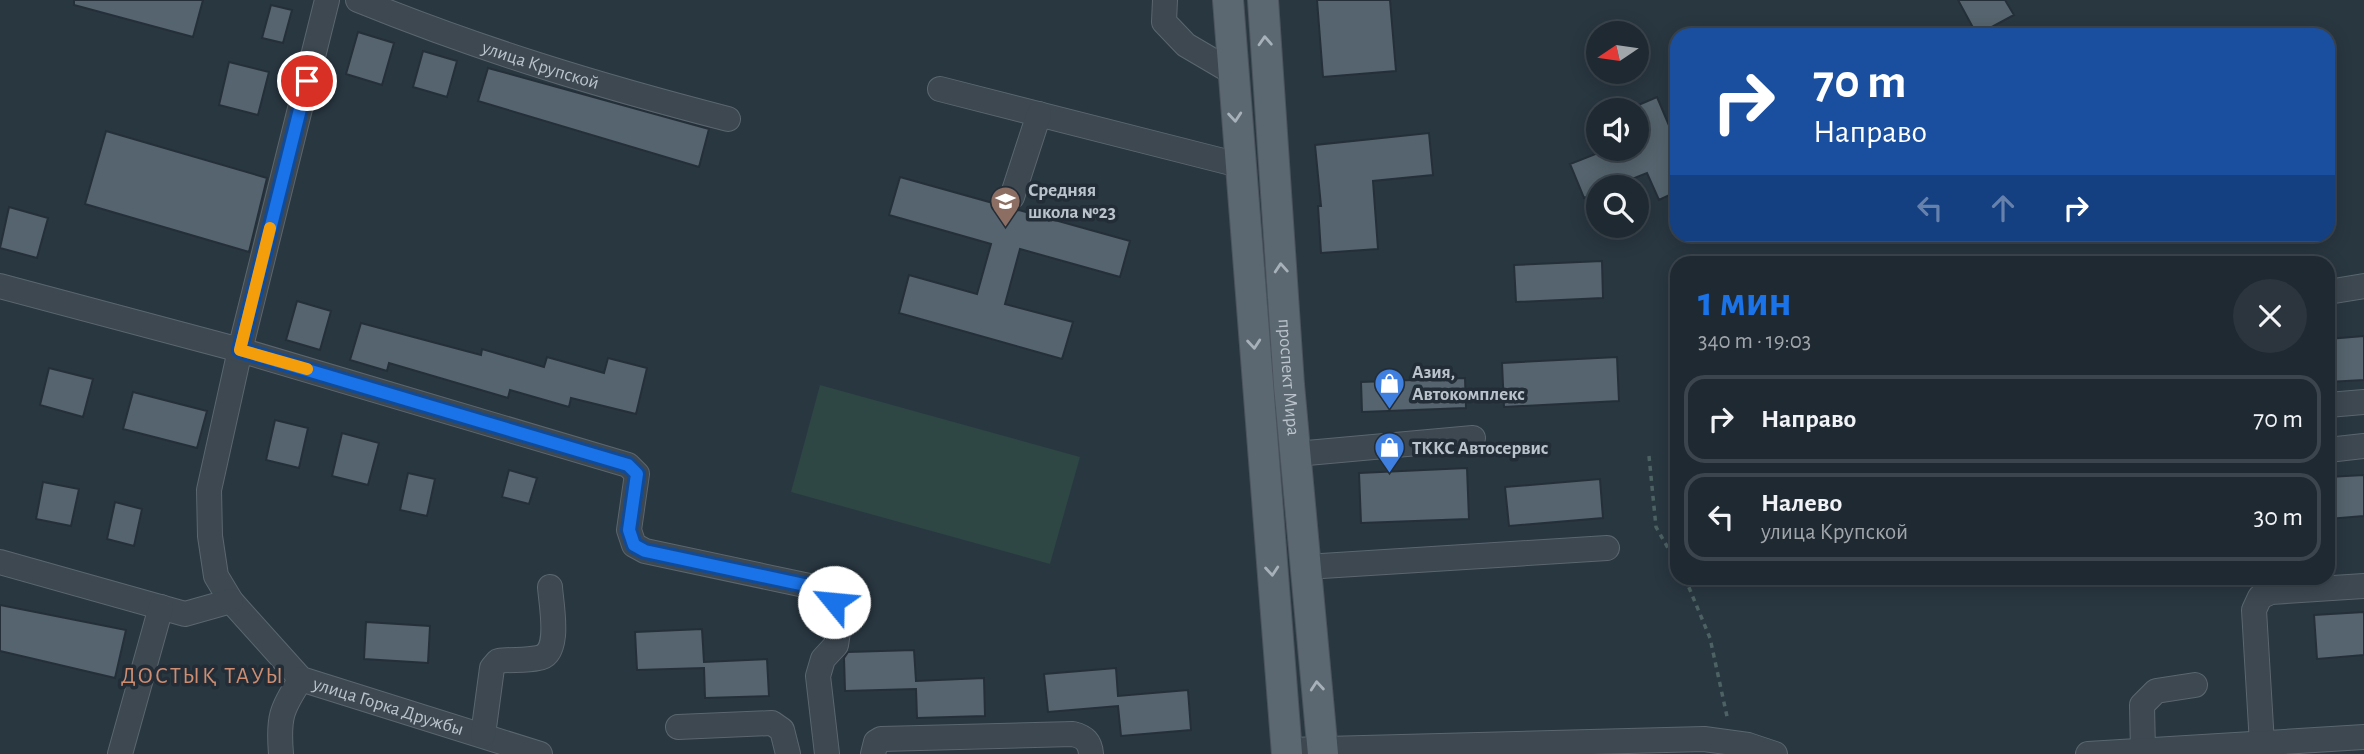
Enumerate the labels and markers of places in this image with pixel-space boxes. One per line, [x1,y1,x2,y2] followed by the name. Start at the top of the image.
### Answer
[277,51,337,111] pin
[1028,181,1116,222] place label: Средняя школа №23
[988,184,1022,228] school or university icon: Средняя школа №23
[1412,363,1525,404] place label: Азия, Автокомплекс
[1372,366,1406,410] shop icon: Азия, Автокомплекс
[1372,431,1406,475] shop icon: ТККС Автосервис
[1412,439,1549,458] place label: ТККС Автосервис

